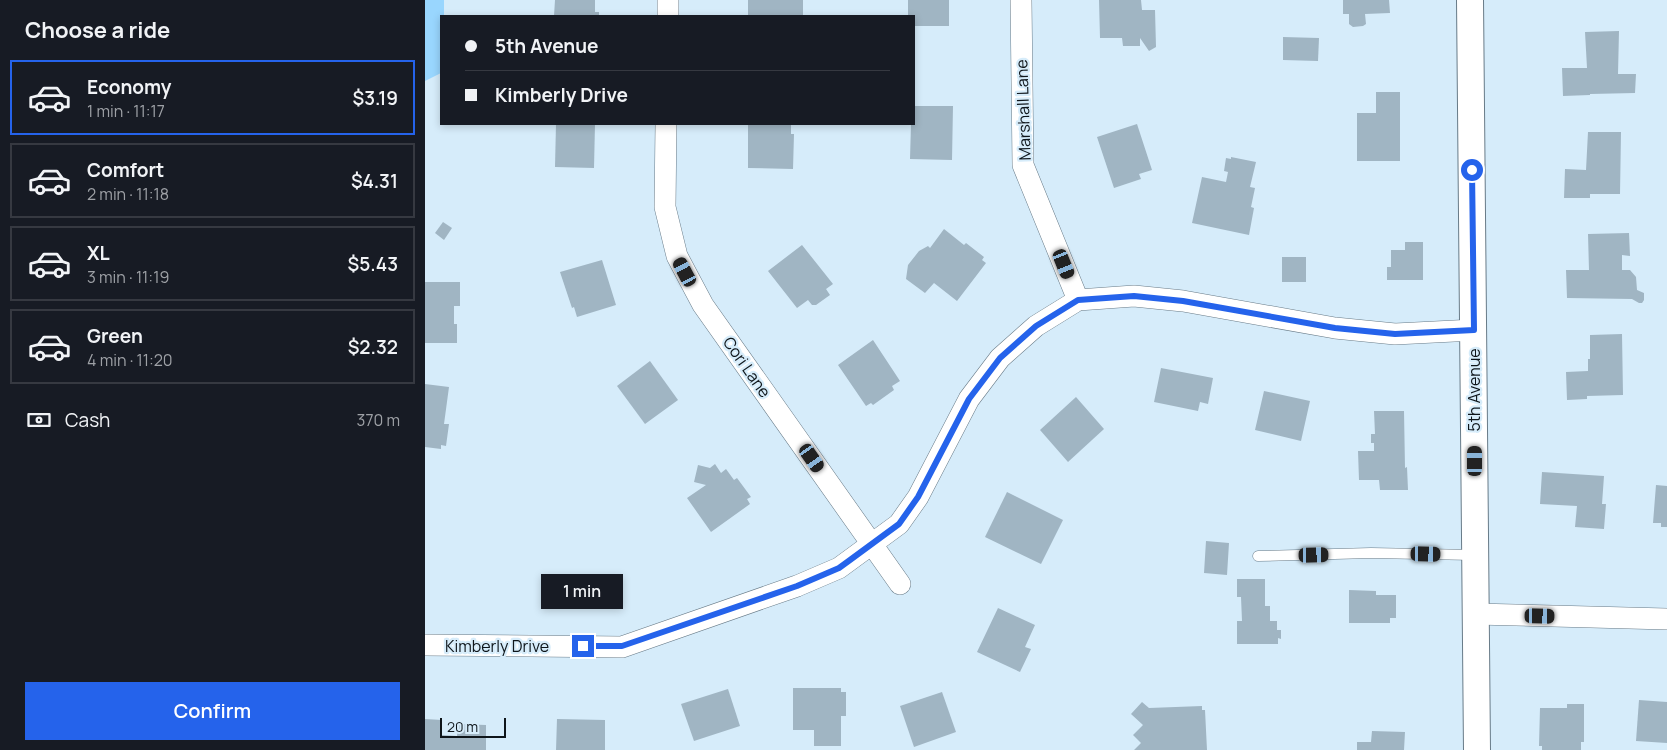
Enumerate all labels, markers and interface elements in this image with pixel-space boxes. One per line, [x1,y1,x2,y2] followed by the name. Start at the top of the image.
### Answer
[25,15,170,45] text: Choose a ride
[495,33,599,59] text: 5th Avenue
[1010,59,1036,161] street label: Marshall Lane
[87,74,171,100] text: Economy
[27,75,72,120] icon: car
[495,82,628,108] text: Kimberly Drive
[352,85,398,111] text: $3.19
[87,100,165,122] text: 1 min · 11:17
[87,157,164,183] text: Comfort
[27,158,72,203] icon: car
[1461,159,1483,181] route start
[351,168,398,194] text: $4.31
[87,183,169,205] text: 2 min · 11:18
[87,240,110,266] text: XL
[27,241,72,286] icon: car
[1051,247,1076,281] car
[347,251,398,277] text: $5.43
[671,255,698,289] car
[87,266,169,288] text: 3 min · 11:19
[87,323,143,349] text: Green
[27,324,72,369] icon: car
[718,332,776,402] street label: Cori Lane
[348,334,398,360] text: $2.32
[1463,348,1485,432] street label: 5th Avenue
[87,349,173,371] text: 4 min · 11:20
[25,406,53,434] icon: cash
[65,407,110,433] text: Cash
[357,409,400,431] text: 370 m
[797,441,826,475] car
[1467,446,1482,476] car
[1410,546,1441,562] car
[1298,547,1329,563] car
[542,574,624,608] callout: 1 min
[563,580,601,602] text: 1 min
[1524,608,1555,624] car
[445,635,549,657] street label: Kimberly Drive
[572,635,594,657] route end
[25,682,400,740] button: Confirm
[440,715,506,738] scale bar
[447,717,478,736] text: 20 m

